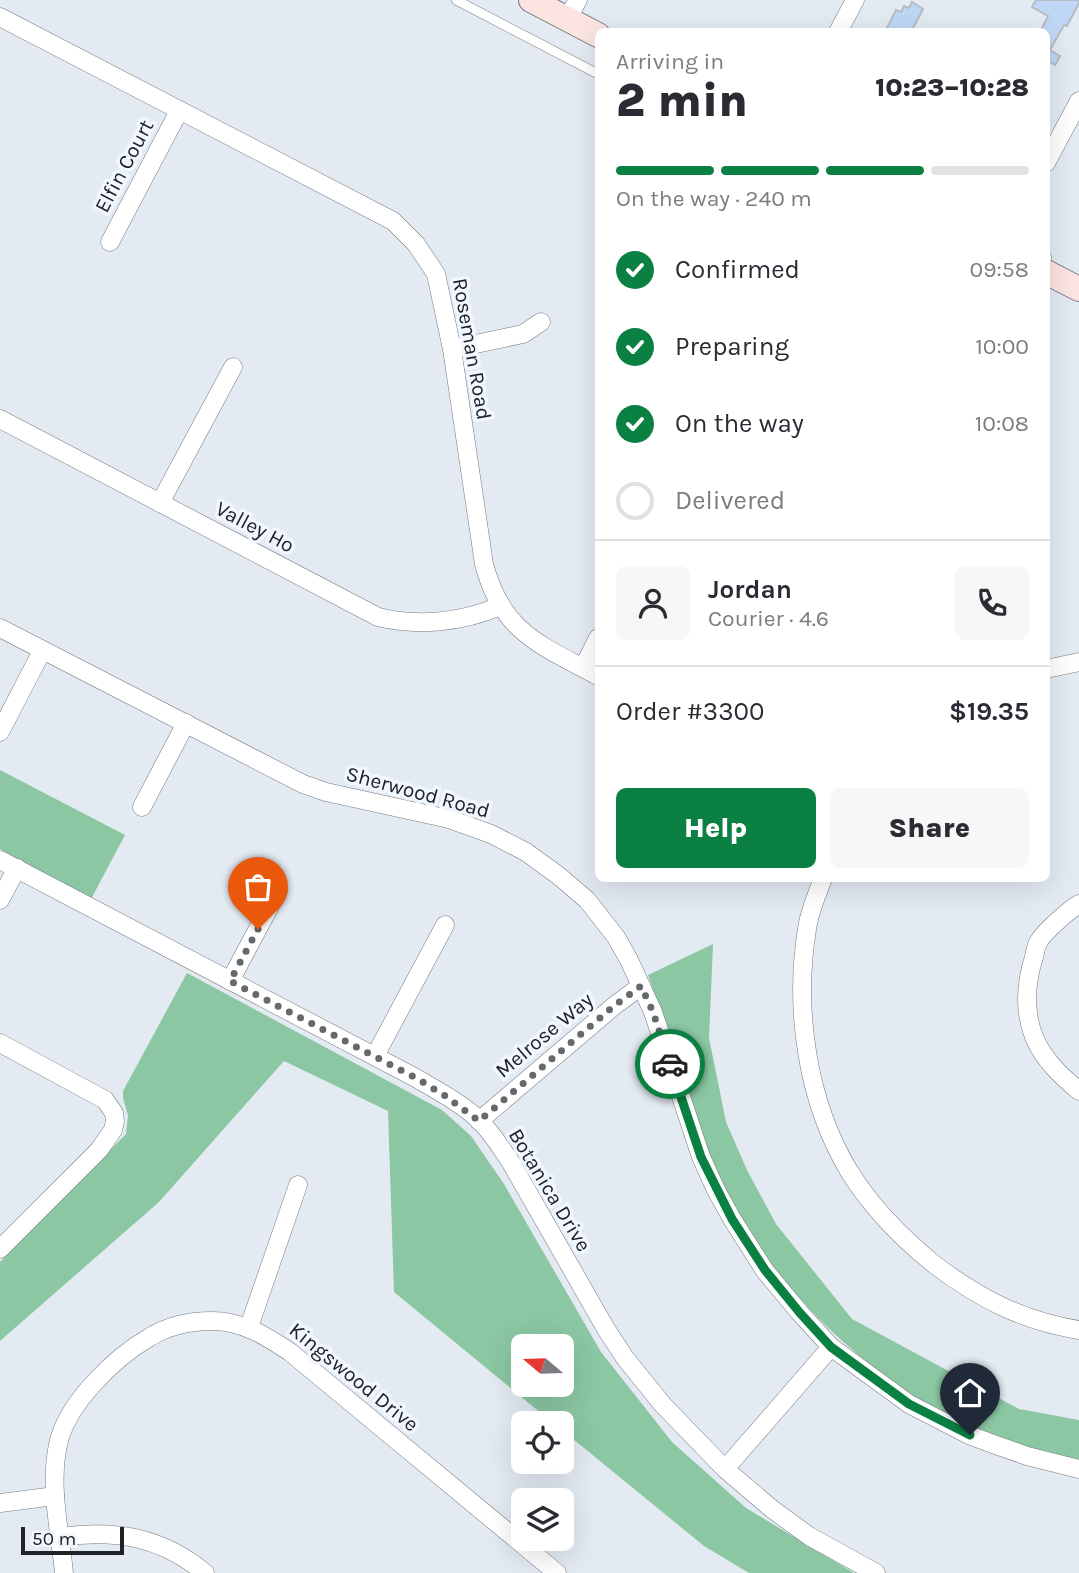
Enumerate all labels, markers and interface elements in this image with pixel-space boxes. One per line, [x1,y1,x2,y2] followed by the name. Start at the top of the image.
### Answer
[616,48,724,75] text: Arriving in
[875,72,1029,103] text: 10:23–10:28
[616,74,748,128] text: 2 min
[90,116,158,216] street label: Elfin Court
[616,185,812,212] text: On the way · 240 m
[616,251,654,289] icon: check
[675,254,800,285] text: Confirmed
[970,256,1029,283] text: 09:58
[448,276,496,422] street label: Roseman Road
[616,328,654,366] icon: check
[675,331,789,362] text: Preparing
[975,333,1029,360] text: 10:00
[616,405,654,443] icon: check
[675,408,804,439] text: On the way
[975,410,1029,437] text: 10:08
[675,485,785,516] text: Delivered
[212,496,298,558] street label: Valley Ho
[616,566,690,640] button: person
[955,566,1029,640] button: phone
[708,574,792,605] text: Jordan
[708,605,829,632] text: Courier · 4.6
[616,696,764,727] text: Order #3300
[949,696,1029,727] text: $19.35
[344,761,492,823] street label: Sherwood Road
[616,788,816,868] button: Help
[830,788,1029,868] button: Share
[228,857,288,929] pin
[239,868,277,906] icon: bag
[490,987,598,1083] street label: Melrose Way
[635,1029,705,1099] courier
[651,1045,689,1083] icon: car
[504,1124,596,1256] street label: Botanica Drive
[285,1318,423,1436] street label: Kingswood Drive
[511,1334,574,1396] north arrow
[511,1334,574,1551] map controls
[940,1363,1000,1435] pin
[951,1374,989,1412] icon: home
[511,1411,574,1474] button: locate
[511,1488,574,1551] button: layers
[21,1524,124,1556] scale bar
[32,1528,76,1550] text: 50 m

